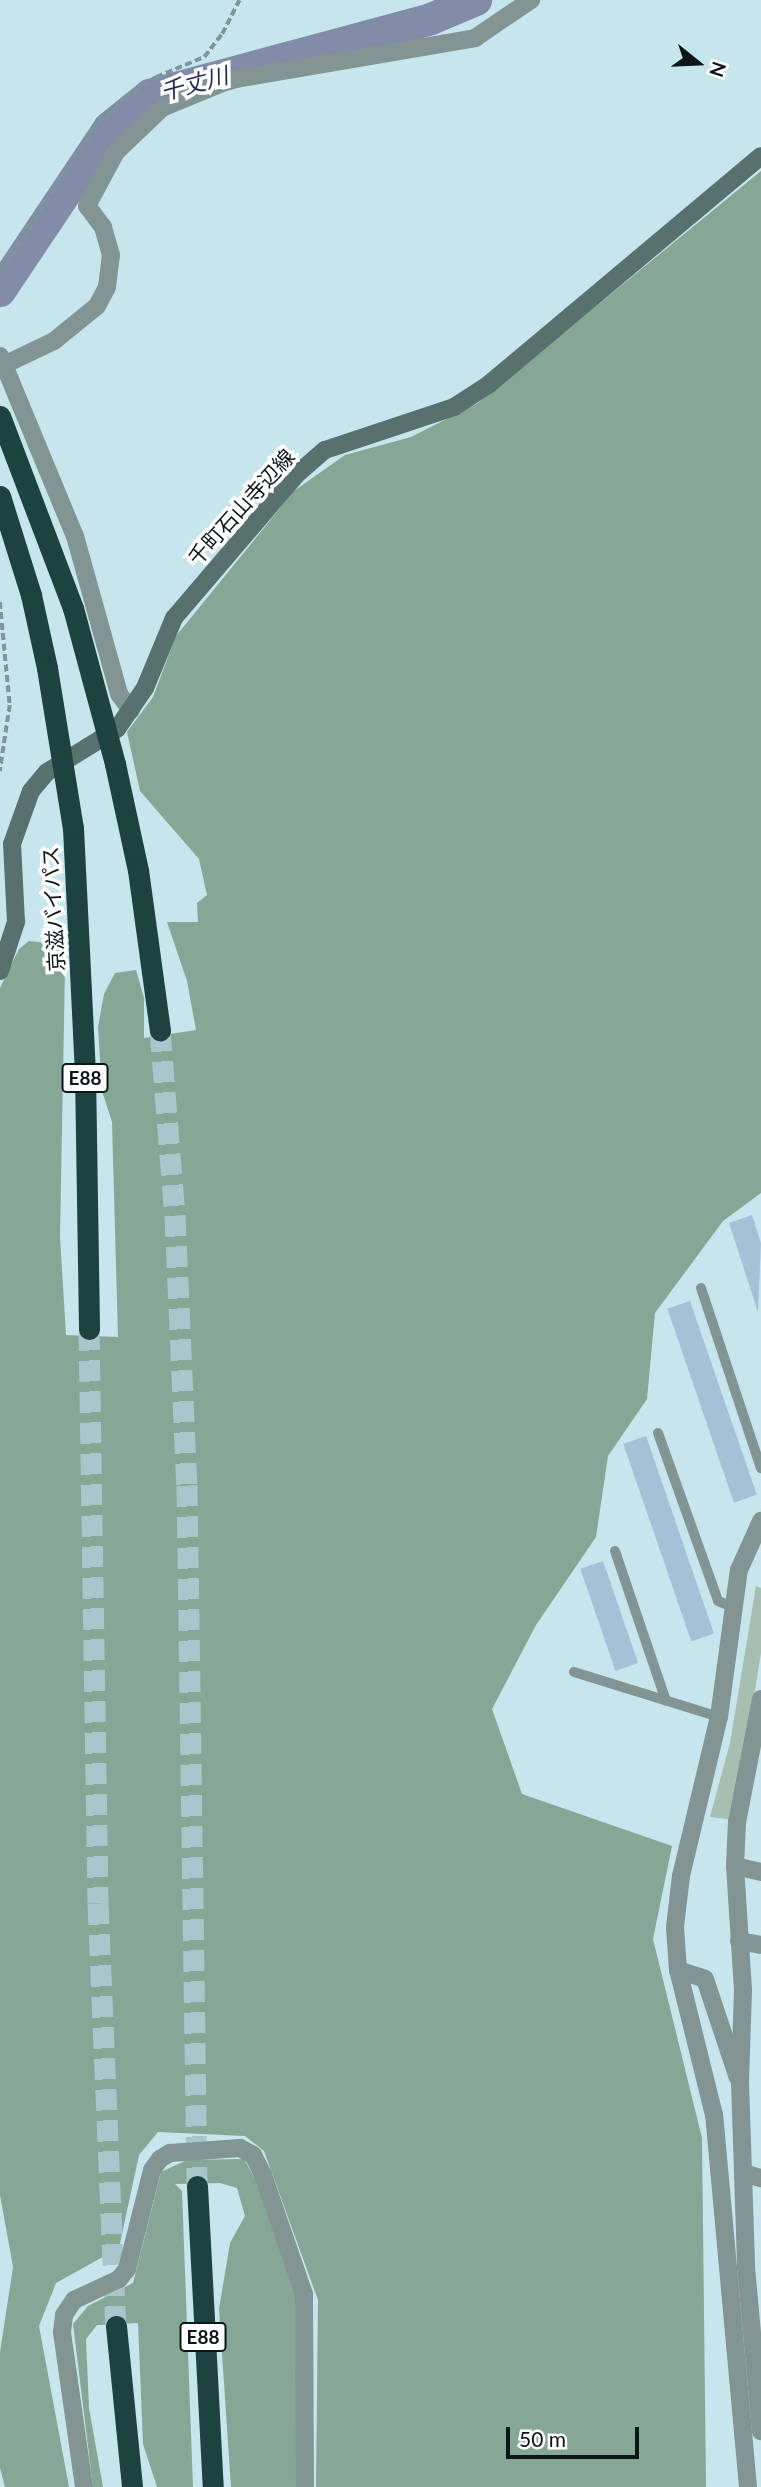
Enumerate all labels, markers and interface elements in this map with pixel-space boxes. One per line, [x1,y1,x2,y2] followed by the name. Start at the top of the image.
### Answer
[663,28,733,98] north arrow
[705,59,732,80] text: N
[157,61,231,105] water label: 千丈川
[182,444,300,570] street label: 千町石山寺辺線
[37,845,69,973] street label: 京滋バイパス
[60,1062,110,1094] road number: E88
[178,2322,228,2352] road number: E88
[509,2414,642,2458] scale bar
[519,2426,566,2451] text: 50 m

